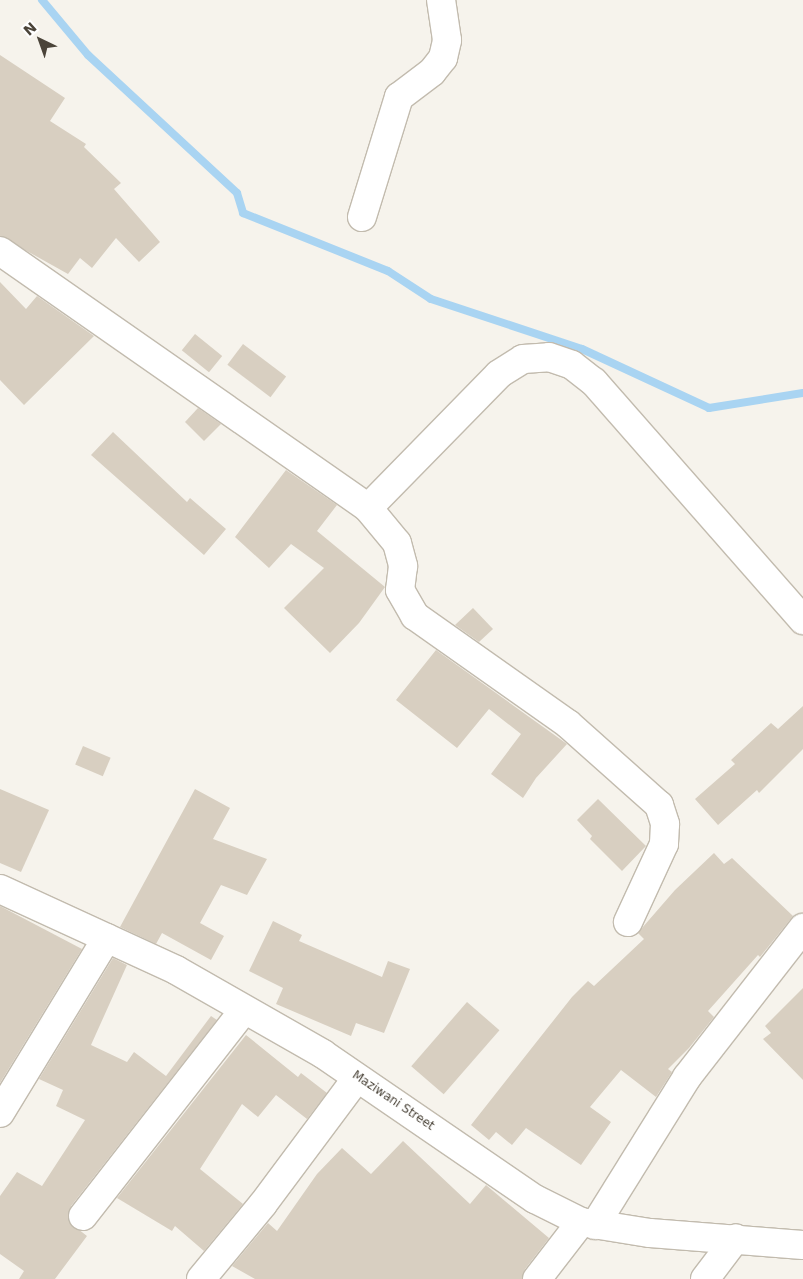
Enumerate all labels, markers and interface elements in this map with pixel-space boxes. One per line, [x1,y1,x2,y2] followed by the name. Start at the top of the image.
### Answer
[15,15,65,65] north arrow
[20,19,40,39] text: N
[349,1068,437,1134] street label: Maziwani Street

